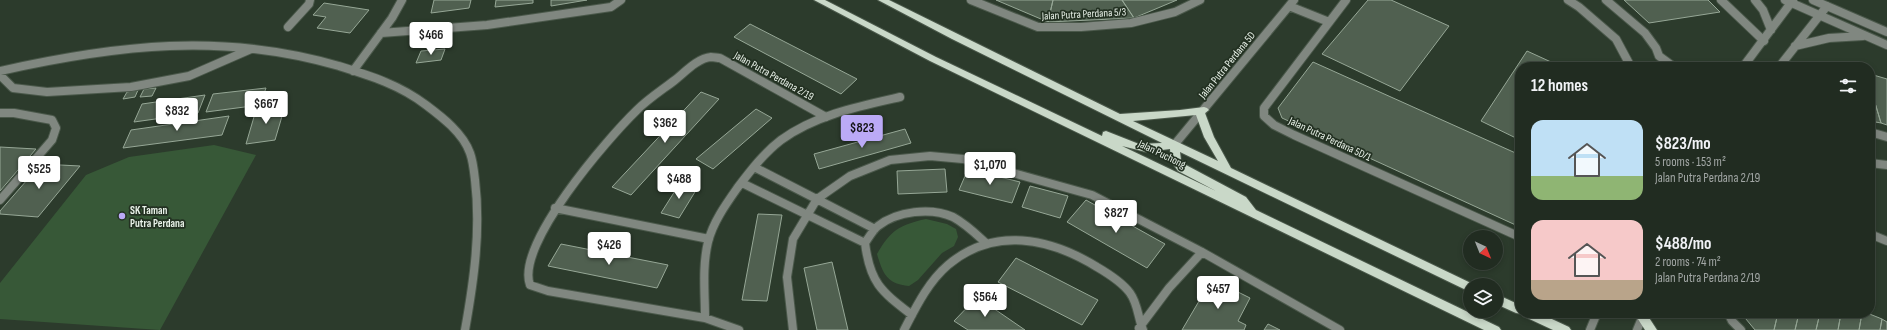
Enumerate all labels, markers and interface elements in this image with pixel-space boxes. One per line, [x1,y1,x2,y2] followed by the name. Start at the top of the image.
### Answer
[1040,5,1127,23] street label: Jalan Putra Perdana 5/3
[407,22,455,56] pin: $466
[419,27,443,43] text: $466
[1195,29,1258,102] street label: Jalan Putra Perdana 5D
[731,48,816,103] street label: Jalan Putra Perdana 2/19
[1837,75,1859,97] icon: filters
[1531,76,1588,96] text: 12 homes
[242,91,290,125] pin: $667
[254,96,278,112] text: $667
[153,98,201,132] pin: $832
[165,103,189,119] text: $832
[641,110,689,144] pin: $362
[1286,114,1373,164] street label: Jalan Putra Perdana 5D/1
[653,115,677,131] text: $362
[838,115,886,149] pin: $823
[850,120,874,136] text: $823
[1655,134,1711,154] text: $823/mo
[1135,136,1188,171] street label: Jalan Puchong
[1563,136,1611,184] icon: home
[957,152,1023,186] pin: $1,070
[1655,154,1726,170] text: 5 rooms · 153 m²
[15,156,63,190] pin: $525
[974,157,1006,173] text: $1,070
[27,161,51,177] text: $525
[655,166,703,200] pin: $488
[1655,170,1760,186] text: Jalan Putra Perdana 2/19
[666,171,692,187] text: $488
[1092,200,1140,234] pin: $827
[130,204,185,230] place label: SK Taman Putra Perdana
[1104,205,1128,221] text: $827
[117,211,127,221] marker: SK Taman Putra Perdana
[1463,230,1503,270] north arrow
[1463,230,1503,318] map controls
[585,232,633,266] pin: $426
[1655,234,1712,254] text: $488/mo
[1563,236,1611,284] icon: home
[597,237,621,253] text: $426
[1655,254,1721,270] text: 2 rooms · 74 m²
[1655,270,1760,286] text: Jalan Putra Perdana 2/19
[1194,276,1242,310] pin: $457
[1463,278,1503,318] button: layers
[1206,281,1230,297] text: $457
[961,284,1009,318] pin: $564
[973,289,997,305] text: $564

